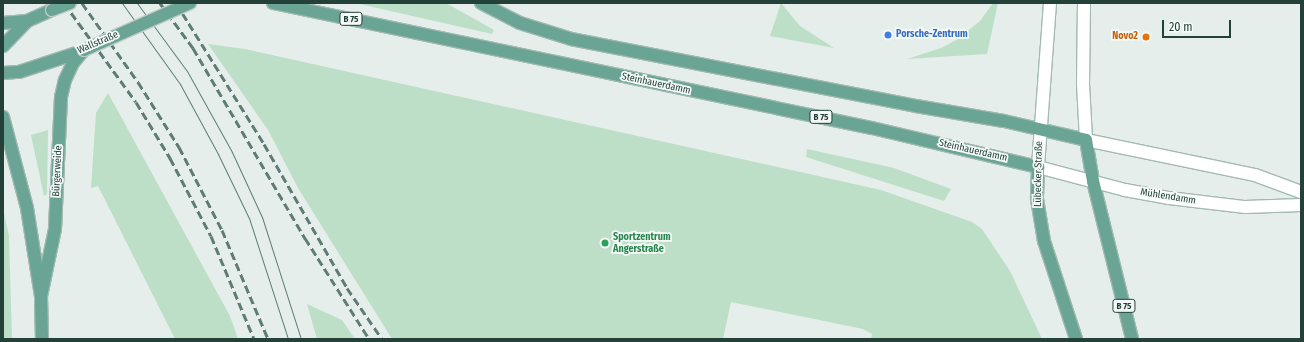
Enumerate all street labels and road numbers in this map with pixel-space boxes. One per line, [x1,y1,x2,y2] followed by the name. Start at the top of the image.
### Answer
[339,12,363,26] road number: B 75
[76,29,120,57] street label: Wallstraße
[621,71,691,97] street label: Steinhauerdamm
[809,110,833,124] road number: B 75
[938,137,1008,165] street label: Steinhauerdamm
[1032,141,1046,207] street label: Lübecker Straße
[51,145,65,197] street label: Bürgerweide
[1139,187,1197,207] street label: Mühlendamm
[1112,299,1136,313] road number: B 75

